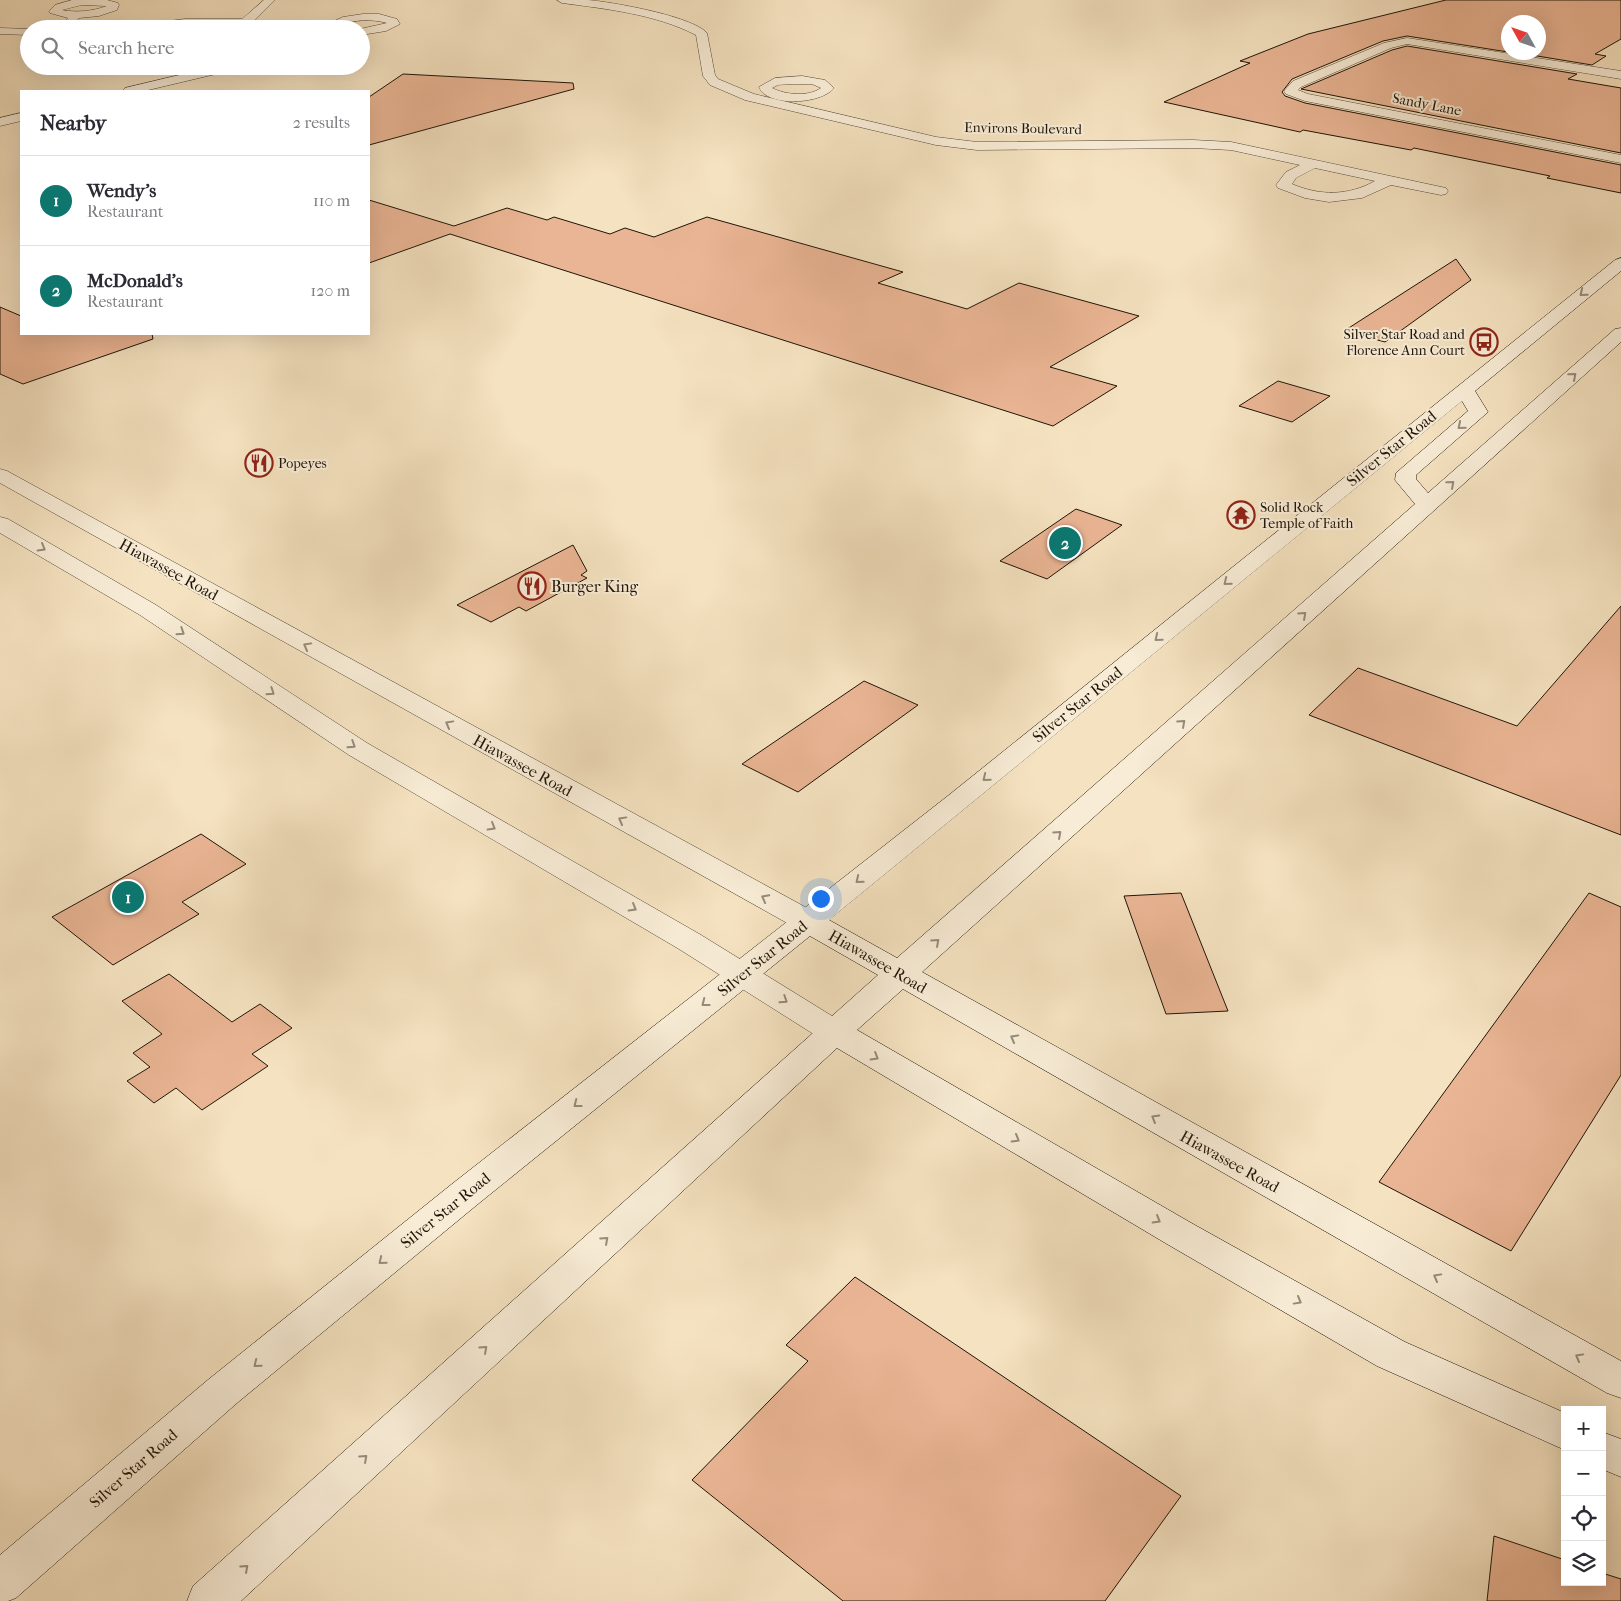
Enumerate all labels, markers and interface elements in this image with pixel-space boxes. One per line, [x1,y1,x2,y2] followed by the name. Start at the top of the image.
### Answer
[1501,15,1546,60] north arrow
[20,20,370,75] search box
[38,34,66,62] icon: search
[78,37,174,59] text: Search here
[1391,90,1463,119] street label: Sandy Lane
[40,111,106,135] text: Nearby
[293,113,350,132] text: 2 results
[964,119,1083,138] street label: Environs Boulevard
[87,180,156,202] text: Wendy's
[53,191,59,210] text: 1
[313,191,350,210] text: 110 m
[87,202,163,221] text: Restaurant
[87,270,183,292] text: McDonald's
[52,281,60,300] text: 2
[311,281,350,300] text: 120 m
[1580,288,1589,296] one-way arrow
[87,292,163,311] text: Restaurant
[1343,326,1465,359] place label: Silver Star Road and Florence Ann Court
[1469,327,1499,357] bus stop icon: Silver Star Road and Florence Ann Court
[1567,373,1576,382] one-way arrow
[1343,406,1440,490] street label: Silver Star Road
[1458,421,1467,430] one-way arrow
[244,448,274,478] restaurant icon: Popeyes
[278,455,327,472] place label: Popeyes
[1445,480,1454,489] one-way arrow
[1260,499,1354,532] place label: Solid Rock Temple of Faith
[1226,500,1256,530] temple icon: Solid Rock Temple of Faith
[1049,524,1081,562] pin: 2
[116,534,222,605] street label: Hiawassee Road
[37,542,46,552] one-way arrow
[517,571,547,601] restaurant icon: Burger King
[1224,576,1233,584] one-way arrow
[551,577,639,596] place label: Burger King
[1298,612,1307,621] one-way arrow
[176,626,185,635] one-way arrow
[1155,633,1164,641] one-way arrow
[303,642,312,652] one-way arrow
[1029,662,1126,746] street label: Silver Star Road
[265,686,275,695] one-way arrow
[1176,720,1185,729] one-way arrow
[446,721,455,731] one-way arrow
[470,730,576,801] street label: Hiawassee Road
[347,739,356,749] one-way arrow
[983,773,992,781] one-way arrow
[618,816,627,826] one-way arrow
[487,821,496,831] one-way arrow
[1052,831,1061,840] one-way arrow
[856,874,865,882] one-way arrow
[112,878,144,916] pin: 1
[808,886,834,912] your location
[761,894,770,904] one-way arrow
[628,902,637,912] one-way arrow
[714,916,811,1000] street label: Silver Star Road
[825,926,931,997] street label: Hiawassee Road
[931,938,940,947] one-way arrow
[778,994,787,1003] one-way arrow
[702,998,711,1006] one-way arrow
[1010,1035,1019,1045] one-way arrow
[870,1051,879,1061] one-way arrow
[574,1099,583,1107] one-way arrow
[1152,1115,1161,1125] one-way arrow
[1177,1126,1283,1197] street label: Hiawassee Road
[1011,1133,1020,1143] one-way arrow
[397,1168,494,1252] street label: Silver Star Road
[1151,1214,1160,1224] one-way arrow
[599,1237,608,1246] one-way arrow
[379,1255,388,1264] one-way arrow
[1433,1274,1442,1284] one-way arrow
[1293,1294,1302,1304] one-way arrow
[479,1346,488,1355] one-way arrow
[1575,1354,1584,1364] one-way arrow
[253,1358,262,1367] one-way arrow
[1561,1406,1606,1586] map controls
[1561,1406,1606,1451] button: +
[86,1425,181,1512] street label: Silver Star Road
[1561,1451,1606,1496] button: −
[359,1455,368,1464] one-way arrow
[1561,1496,1606,1541] button: locate
[1561,1541,1606,1586] button: layers
[239,1565,248,1574] one-way arrow

